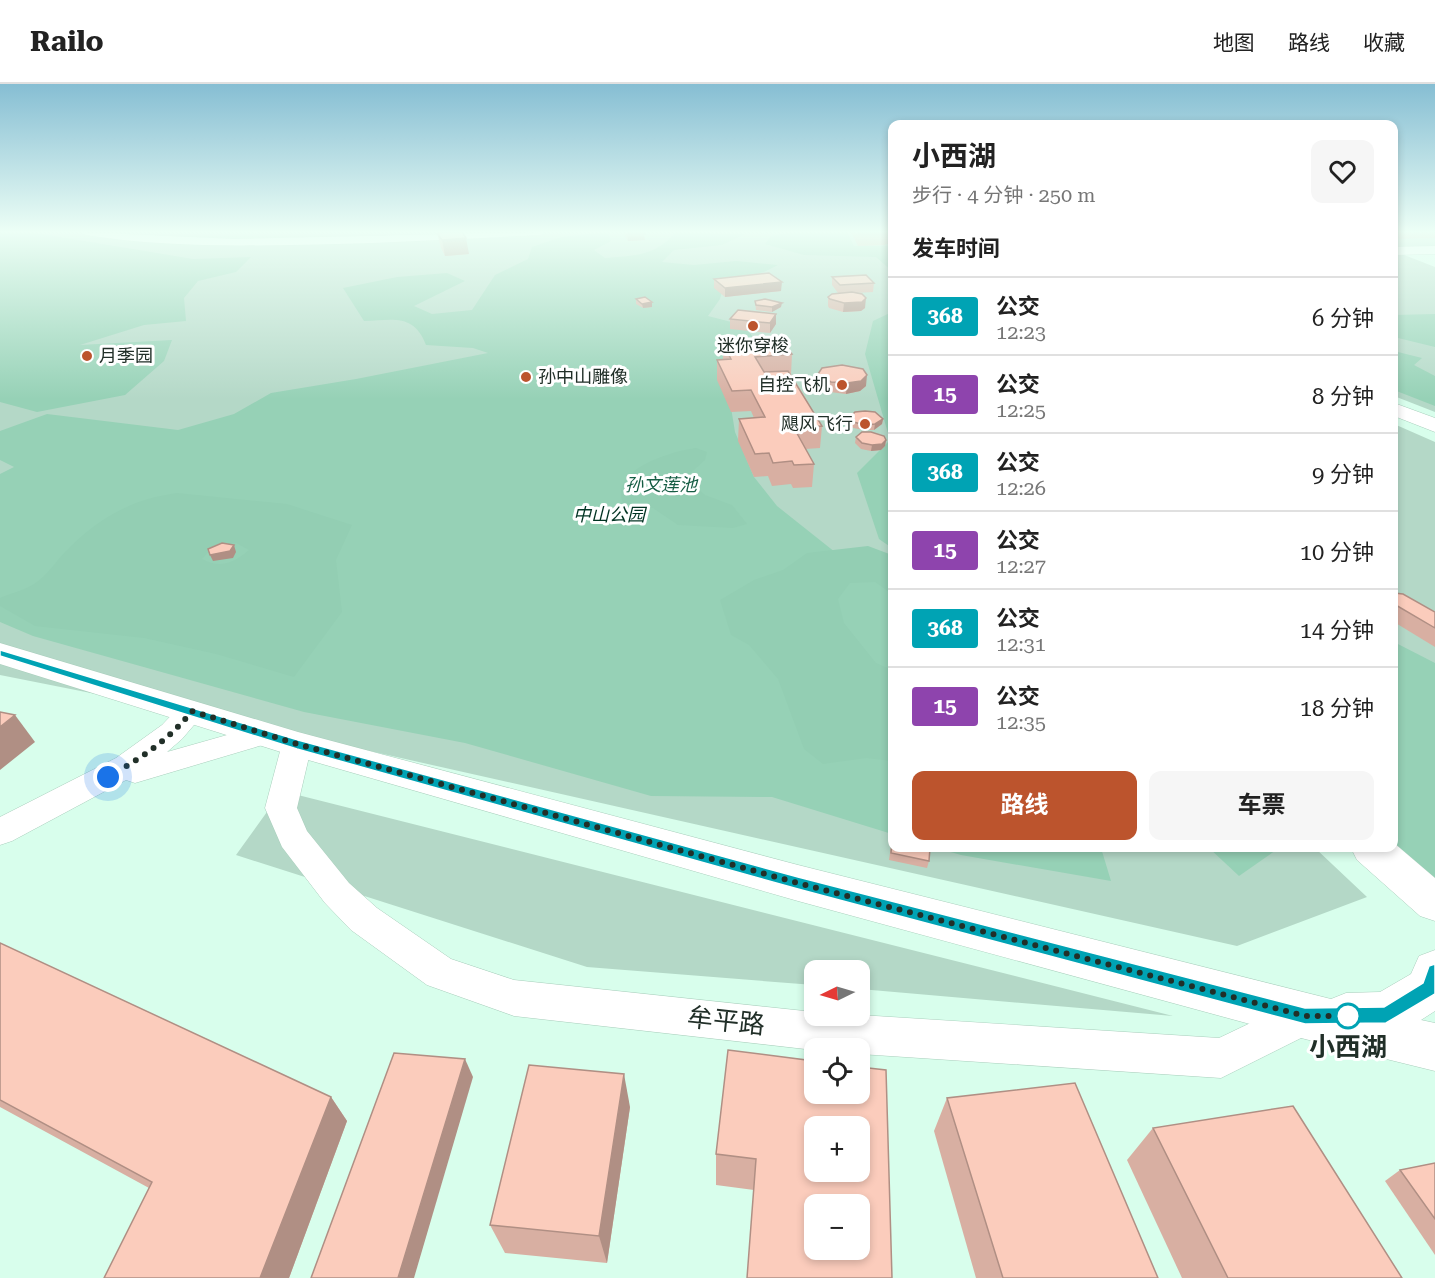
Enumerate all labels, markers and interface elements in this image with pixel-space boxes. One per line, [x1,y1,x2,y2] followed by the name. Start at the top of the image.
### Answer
[30,25,104,58] text: Railo
[1213,31,1255,55] text: 地图
[1288,31,1330,55] text: 路线
[1363,31,1405,55] text: 收藏
[912,140,996,173] text: 小西湖
[1311,140,1374,203] button: heart
[912,183,1096,207] text: 步行 · 4 分钟 · 250 m
[912,236,1000,261] text: 发车时间
[996,294,1040,319] text: 公交
[927,304,963,328] text: 368
[1312,306,1374,331] text: 6 分钟
[746,319,760,333] marker: 迷你穿梭
[996,320,1046,344] text: 12:23
[717,335,789,356] place label: 迷你穿梭
[99,345,153,366] place label: 月季园
[80,349,94,363] marker: 月季园
[538,366,628,387] place label: 孙中山雕像
[519,370,533,384] marker: 孙中山雕像
[996,372,1040,397] text: 公交
[758,374,830,395] place label: 自控飞机
[835,378,849,392] marker: 自控飞机
[933,382,957,406] text: 15
[1312,384,1374,409] text: 8 分钟
[996,398,1046,422] text: 12:25
[781,413,853,434] place label: 飓风飞行
[858,417,872,431] marker: 飓风飞行
[996,450,1040,475] text: 公交
[927,460,963,484] text: 368
[1312,462,1374,487] text: 9 分钟
[625,474,699,495] water label: 孙文莲池
[996,476,1046,500] text: 12:26
[573,504,648,525] park label: 中山公园
[996,528,1040,553] text: 公交
[933,538,957,562] text: 15
[1300,540,1374,565] text: 10 分钟
[996,554,1046,578] text: 12:27
[996,606,1040,631] text: 公交
[927,616,963,640] text: 368
[1300,618,1374,643] text: 14 分钟
[996,632,1046,656] text: 12:31
[996,684,1040,709] text: 公交
[933,694,957,718] text: 15
[1300,696,1374,721] text: 18 分钟
[996,710,1046,734] text: 12:35
[93,762,123,792] your location
[912,771,1137,840] button: 路线
[1149,771,1374,840] button: 车票
[804,960,870,1026] north arrow
[804,960,870,1260] map controls
[686,1002,766,1040] street label: 牟平路
[1335,1003,1361,1029] marker: 小西湖
[1309,1032,1387,1062] place label: 小西湖
[804,1038,870,1104] button: locate
[804,1116,870,1182] button: +
[804,1194,870,1260] button: −

